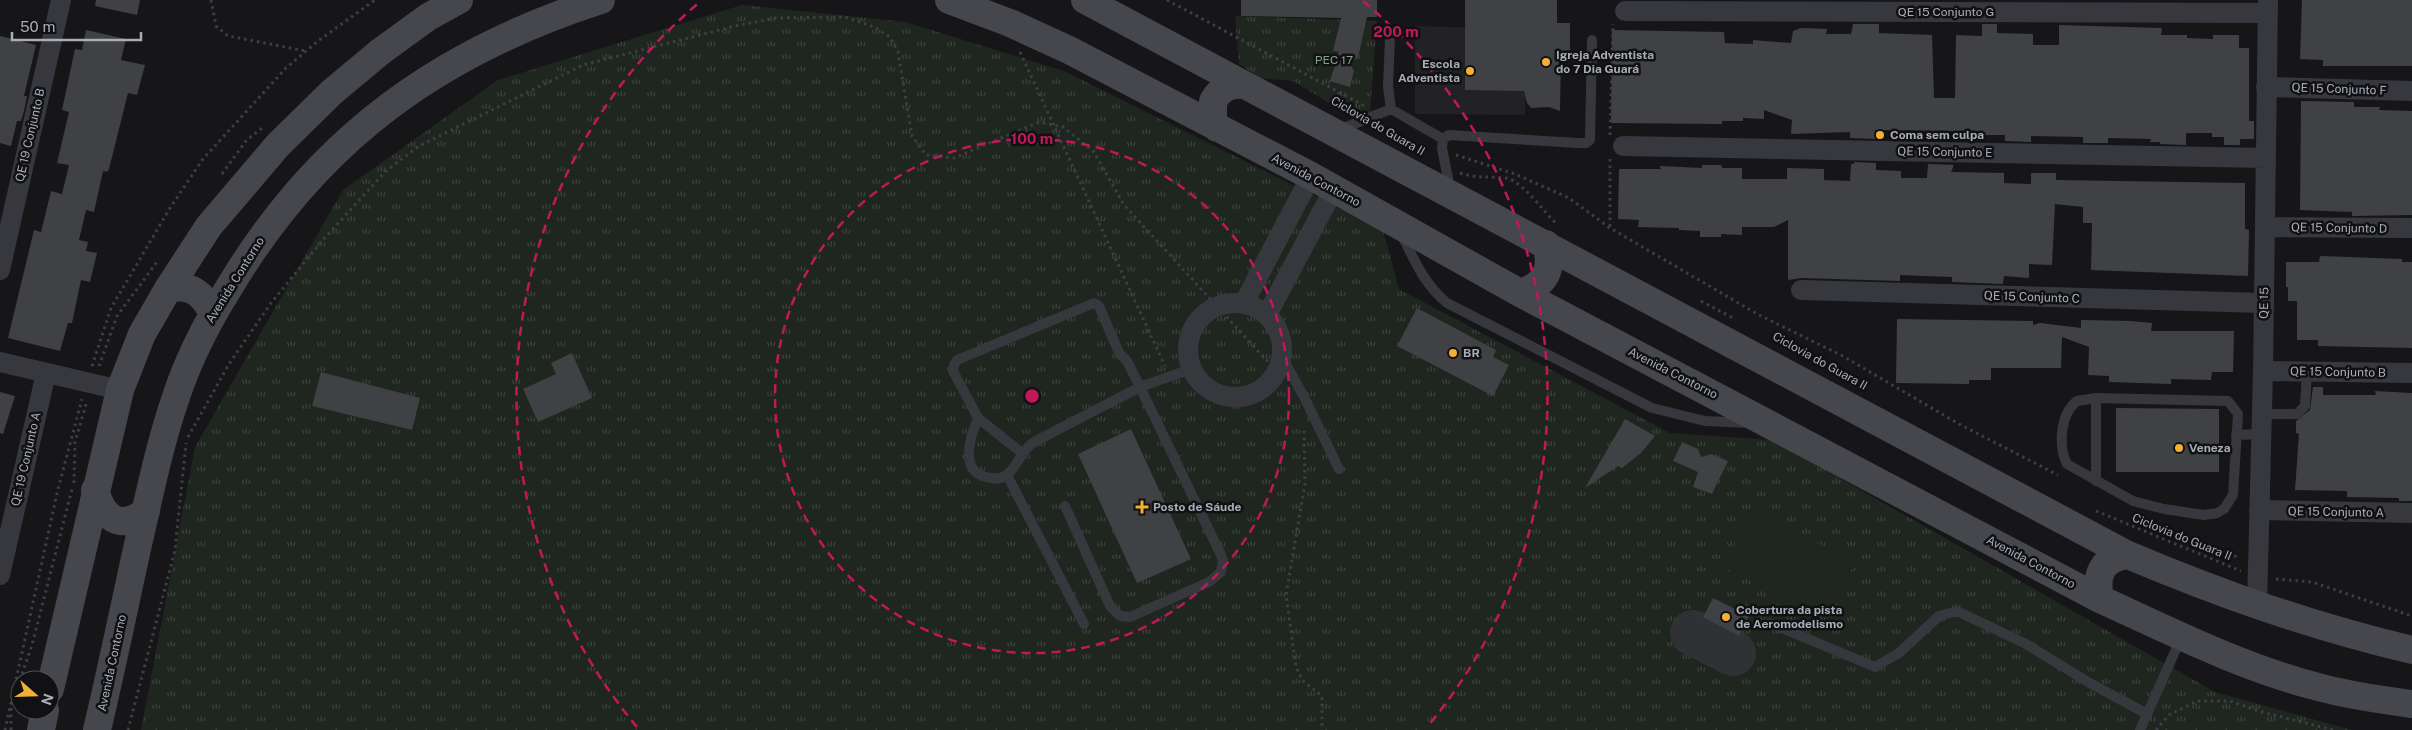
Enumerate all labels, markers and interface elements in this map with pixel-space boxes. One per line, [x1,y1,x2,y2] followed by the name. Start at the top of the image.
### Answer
[1898,5,1994,19] street label: QE 15 Conjunto G
[12,10,141,42] scale bar
[20,18,55,35] text: 50 m
[1373,23,1419,40] text: 200 m
[1556,48,1654,76] place label: Igreja Adventista do 7 Dia Guará
[1315,53,1353,67] park label: PEC 17
[1540,56,1552,68] marker: Igreja Adventista do 7 Dia Guará
[1398,57,1460,85] place label: Escola Adventista
[1464,65,1476,77] marker: Escola Adventista
[2291,80,2387,98] street label: QE 15 Conjunto F
[12,87,48,183] street label: QE 19 Conjunto B
[1329,93,1427,159] street label: Ciclovia do Guara II
[1890,128,1984,142] place label: Coma sem culpa
[1874,129,1886,141] marker: Coma sem culpa
[1011,130,1053,147] text: 100 m
[1897,144,1993,160] street label: QE 15 Conjunto E
[1269,151,1363,209] street label: Avenida Contorno
[2291,220,2387,236] street label: QE 15 Conjunto D
[203,234,267,325] street label: Avenida Contorno
[2257,287,2271,319] street label: QE 15
[1984,288,2080,306] street label: QE 15 Conjunto C
[1770,329,1870,393] street label: Ciclovia do Guara II
[1626,344,1720,402] street label: Avenida Contorno
[1463,346,1480,360] place label: BR
[1447,347,1459,359] marker: BR
[2290,364,2386,380] street label: QE 15 Conjunto B
[1023,387,1041,405] centre of rings
[8,410,44,507] street label: QE 19 Conjunto A
[2189,441,2231,455] place label: Veneza
[2173,442,2185,454] marker: Veneza
[1135,500,1149,514] marker: Posto de Sáude
[1153,500,1241,514] place label: Posto de Sáude
[2288,504,2385,520] street label: QE 15 Conjunto A
[2130,511,2234,563] street label: Ciclovia do Guara II
[1984,533,2078,591] street label: Avenida Contorno
[1736,603,1843,631] place label: Cobertura da pista de Aeromodelismo
[1720,611,1732,623] marker: Cobertura da pista de Aeromodelismo
[95,613,129,713] street label: Avenida Contorno
[10,670,60,720] north arrow
[38,692,57,707] text: N

